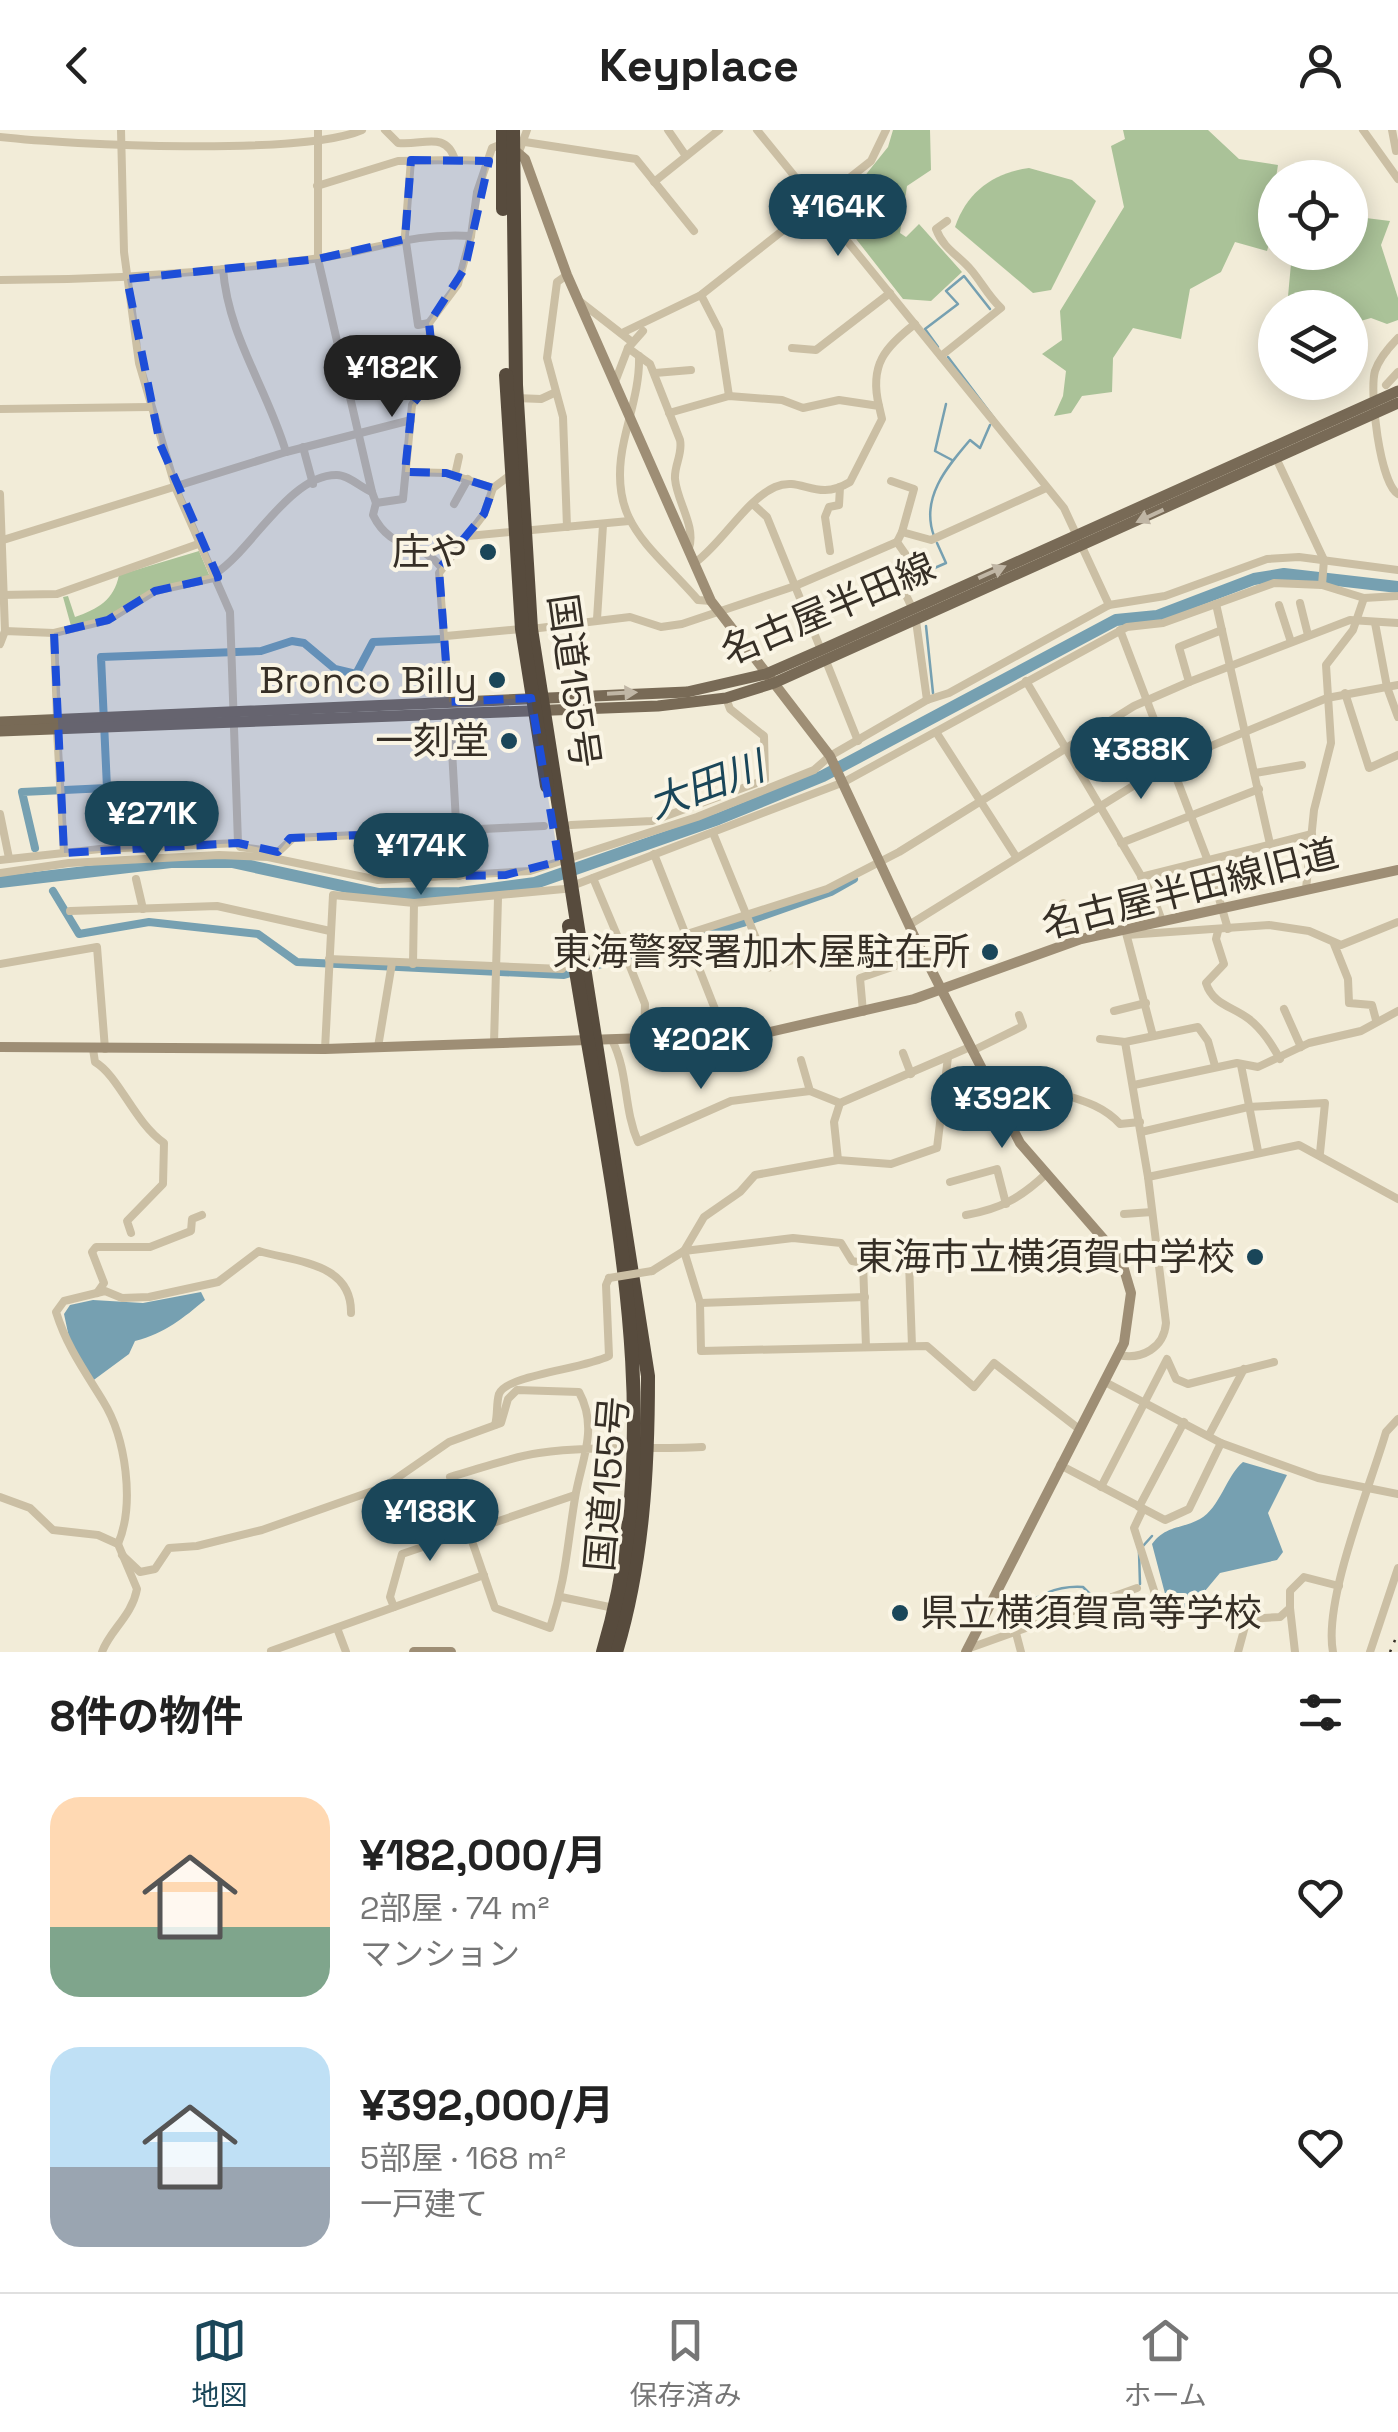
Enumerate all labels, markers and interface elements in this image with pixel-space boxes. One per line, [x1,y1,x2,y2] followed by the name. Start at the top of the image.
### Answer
[599,37,799,94] text: Keyplace
[50,38,105,93] icon: back
[1293,38,1348,93] icon: person
[1258,160,1368,400] map controls
[1258,160,1368,270] button: locate
[768,174,908,259] pin: ¥164K
[791,186,885,226] text: ¥164K
[1258,290,1368,400] button: layers
[322,335,462,420] pin: ¥182K
[346,347,438,387] text: ¥182K
[1135,507,1164,524] one-way arrow
[392,528,468,576] place label: 庄や
[477,541,499,563] marker: 庄や
[714,542,942,676] street label: 名古屋半田線
[978,564,1007,580] one-way arrow
[538,591,610,771] street label: 国道155号
[259,656,477,704] place label: Bronco Billy
[486,669,508,691] marker: Bronco Billy
[606,685,638,701] one-way arrow
[375,717,489,765] place label: 一刻堂
[1071,717,1211,802] pin: ¥388K
[1092,729,1190,769] text: ¥388K
[498,730,520,752] marker: 一刻堂
[641,740,775,830] water label: 大田川
[82,781,222,866] pin: ¥271K
[107,793,197,833] text: ¥271K
[351,813,491,898] pin: ¥174K
[376,825,466,865] text: ¥174K
[1037,829,1343,949] street label: 名古屋半田線旧道
[552,928,970,976] place label: 東海警察署加木屋駐在所
[979,941,1001,963] marker: 東海警察署加木屋駐在所
[631,1007,771,1092] pin: ¥202K
[652,1019,750,1059] text: ¥202K
[932,1066,1072,1151] pin: ¥392K
[953,1078,1051,1118] text: ¥392K
[855,1233,1235,1281] place label: 東海市立横須賀中学校
[1244,1246,1266,1268] marker: 東海市立横須賀中学校
[575,1395,639,1573] street label: 国道155号
[360,1479,500,1564] pin: ¥188K
[384,1491,476,1531] text: ¥188K
[920,1589,1262,1637] place label: 県立横須賀高等学校
[889,1602,911,1624] marker: 県立横須賀高等学校
[1293,1685,1348,1740] icon: filters
[50,1690,243,1743] text: 8件の物件
[360,1829,607,1882] text: ¥182,000/月
[130,1837,250,1957] icon: home
[1293,1870,1348,1925] icon: heart
[360,1888,549,1928] text: 2部屋 · 74 m²
[360,1934,520,1974] text: マンション
[360,2079,614,2132] text: ¥392,000/月
[130,2087,250,2207] icon: home
[1293,2120,1348,2175] icon: heart
[360,2138,566,2178] text: 5部屋 · 168 m²
[360,2184,488,2224] text: 一戸建て
[191,2313,247,2413] tab: 地図
[629,2313,741,2413] tab: 保存済み
[1124,2313,1207,2413] tab: ホーム

